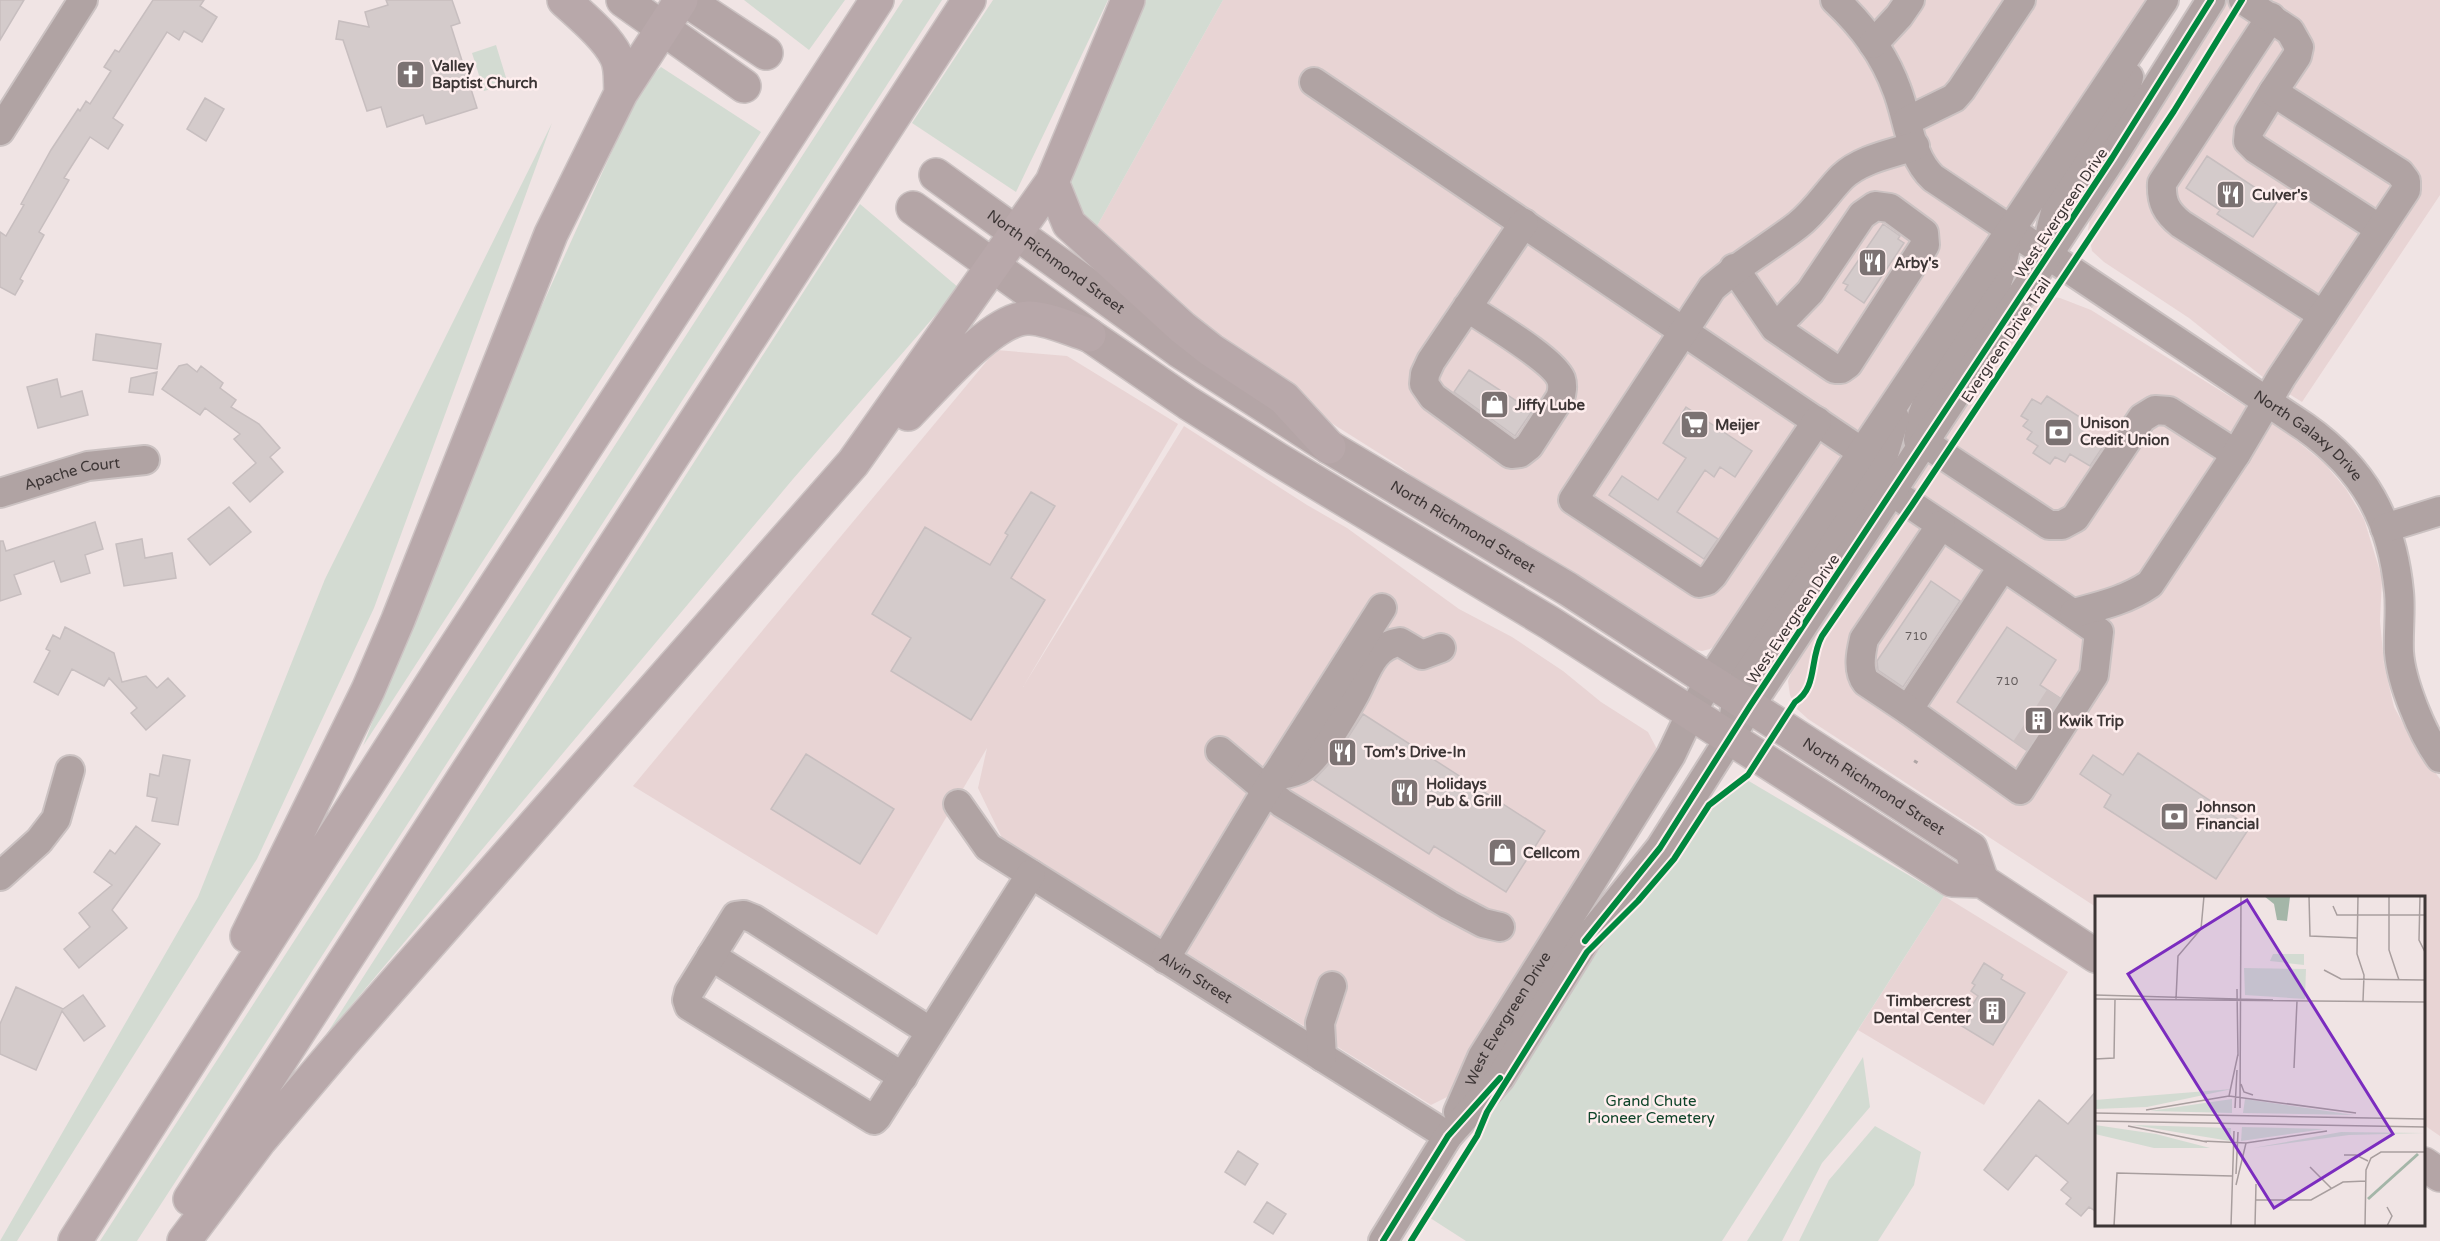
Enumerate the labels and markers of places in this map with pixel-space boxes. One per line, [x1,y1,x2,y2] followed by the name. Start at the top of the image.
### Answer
[432,57,538,93] place label: Valley Baptist Church
[395,59,427,91] church icon: Valley Baptist Church
[2215,179,2247,211] restaurant icon: Culver's
[2252,186,2308,204] place label: Culver's
[1857,247,1889,279] restaurant icon: Arby's
[1894,254,1939,273] place label: Arby's
[1478,389,1510,421] shop icon: Jiffy Lube
[1514,396,1586,415] place label: Jiffy Lube
[1678,409,1710,441] supermarket icon: Meijer
[2080,414,2169,449] place label: Unison Credit Union
[1715,416,1760,435] place label: Meijer
[2043,416,2075,448] bank icon: Unison Credit Union
[2022,705,2054,737] building icon: Kwik Trip
[2059,712,2124,731] place label: Kwik Trip
[1327,736,1359,768] restaurant icon: Tom's Drive-In
[1363,743,1466,761] place label: Tom's Drive-In
[1426,775,1502,810] place label: Holidays Pub & Grill
[1389,777,1421,809] restaurant icon: Holidays Pub & Grill
[2195,798,2259,833] place label: Johnson Financial
[2159,800,2191,832] bank icon: Johnson Financial
[1486,837,1518,869] shop icon: Cellcom
[1523,844,1580,862] place label: Cellcom
[1873,992,1971,1027] place label: Timbercrest Dental Center
[1976,994,2008,1026] building icon: Timbercrest Dental Center

